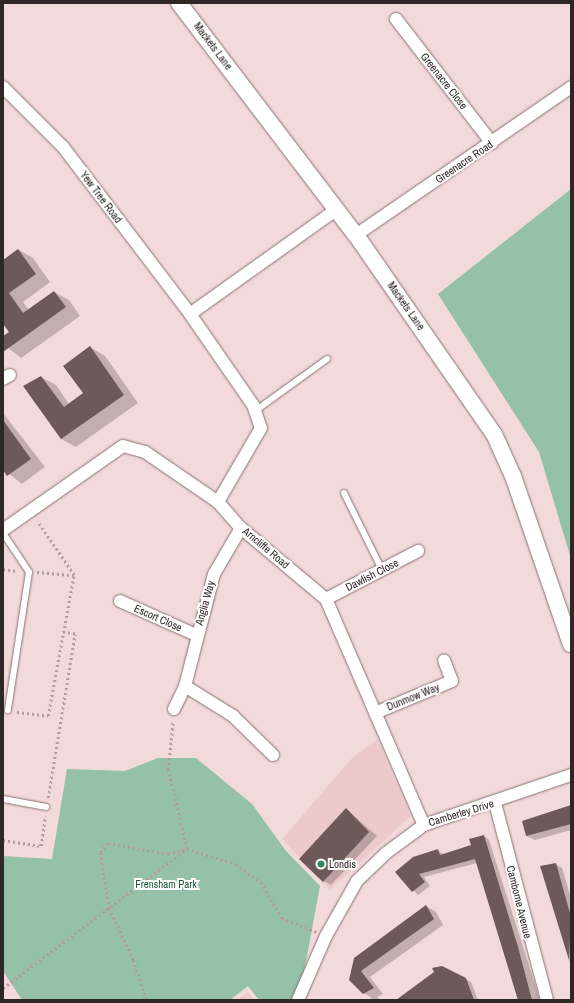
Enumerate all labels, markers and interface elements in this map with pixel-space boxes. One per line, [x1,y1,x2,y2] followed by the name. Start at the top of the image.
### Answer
[191,20,235,72] street label: Mackets Lane
[418,50,470,112] street label: Greenacre Close
[433,138,495,186] street label: Greenacre Road
[77,168,125,226] street label: Yew Tree Road
[384,279,428,333] street label: Mackets Lane
[240,525,292,571] street label: Arncliffe Road
[343,556,401,594] street label: Dawlish Close
[192,579,218,627] street label: Anglia Way
[132,602,184,634] street label: Escort Close
[385,680,441,714] street label: Dunmow Way
[427,797,495,829] street label: Camberley Drive
[329,857,356,871] place label: Londis
[316,859,326,869] marker: Londis
[504,864,534,940] street label: Camborne Avenue
[135,877,197,891] park label: Frensham Park

